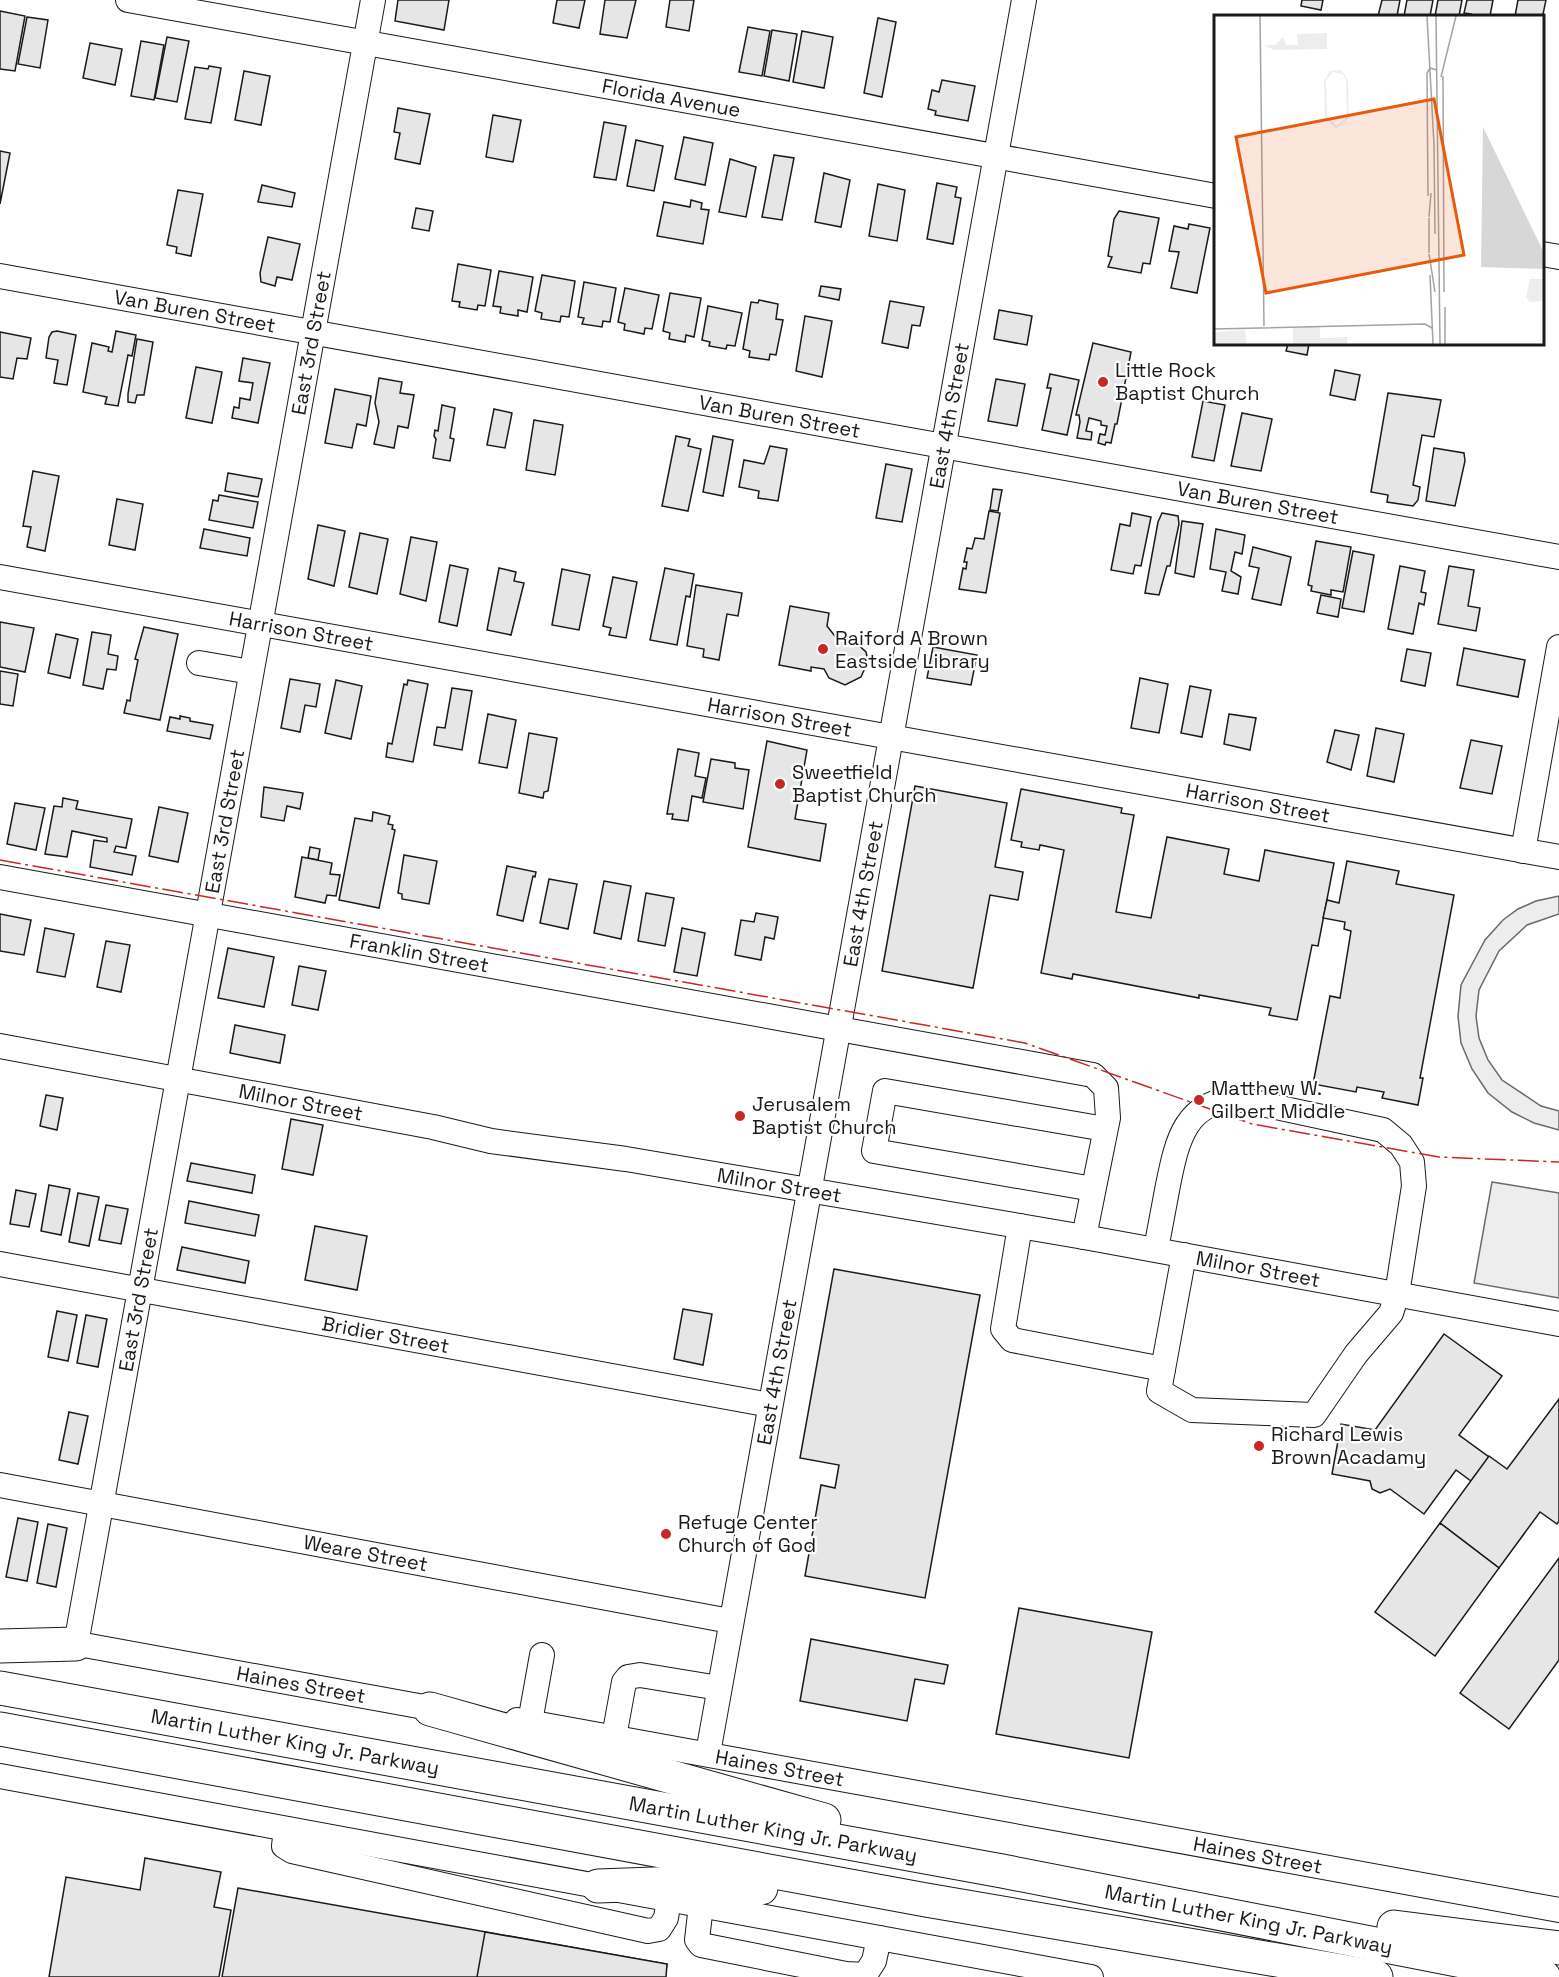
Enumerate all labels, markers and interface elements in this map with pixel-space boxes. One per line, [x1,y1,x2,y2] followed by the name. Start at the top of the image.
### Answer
[1214,15,1544,345] inset map
[600,73,743,123] street label: Florida Avenue
[285,269,337,417] street label: East 3rd Street
[112,284,278,338] street label: Van Buren Street
[923,341,975,490] street label: East 4th Street
[1115,357,1260,406] place label: Little Rock Baptist Church
[1096,375,1110,389] marker: Little Rock Baptist Church
[697,389,862,444] street label: Van Buren Street
[1175,475,1341,530] street label: Van Buren Street
[227,605,375,657] street label: Harrison Street
[835,625,990,674] place label: Raiford A Brown Eastside Library
[816,642,830,656] marker: Raiford A Brown Eastside Library
[705,691,854,743] street label: Harrison Street
[199,747,250,895] street label: East 3rd Street
[792,759,937,808] place label: Sweetfield Baptist Church
[773,777,787,791] marker: Sweetfield Baptist Church
[1184,777,1332,829] street label: Harrison Street
[837,819,889,969] street label: East 4th Street
[348,928,491,978] street label: Franklin Street
[1211,1075,1345,1124] place label: Matthew W. Gilbert Middle
[237,1078,365,1127] street label: Milnor Street
[752,1091,897,1140] place label: Jerusalem Baptist Church
[1192,1093,1206,1107] marker: Matthew W. Gilbert Middle
[733,1109,747,1123] marker: Jerusalem Baptist Church
[715,1162,844,1208] street label: Milnor Street
[112,1226,164,1374] street label: East 3rd Street
[1194,1245,1322,1293] street label: Milnor Street
[751,1297,803,1447] street label: East 4th Street
[320,1310,451,1359] street label: Bridier Street
[1271,1421,1426,1470] place label: Richard Lewis Brown Acadamy
[1252,1439,1266,1453] marker: Richard Lewis Brown Acadamy
[678,1509,818,1558] place label: Refuge Center Church of God
[659,1527,673,1541] marker: Refuge Center Church of God
[301,1529,430,1577] street label: Weare Street
[235,1660,368,1709] street label: Haines Street
[149,1703,441,1781] street label: Martin Luther King Jr. Parkway
[713,1743,846,1792] street label: Haines Street
[627,1790,919,1868] street label: Martin Luther King Jr. Parkway
[1191,1831,1324,1880] street label: Haines Street
[1103,1878,1395,1960] street label: Martin Luther King Jr. Parkway

